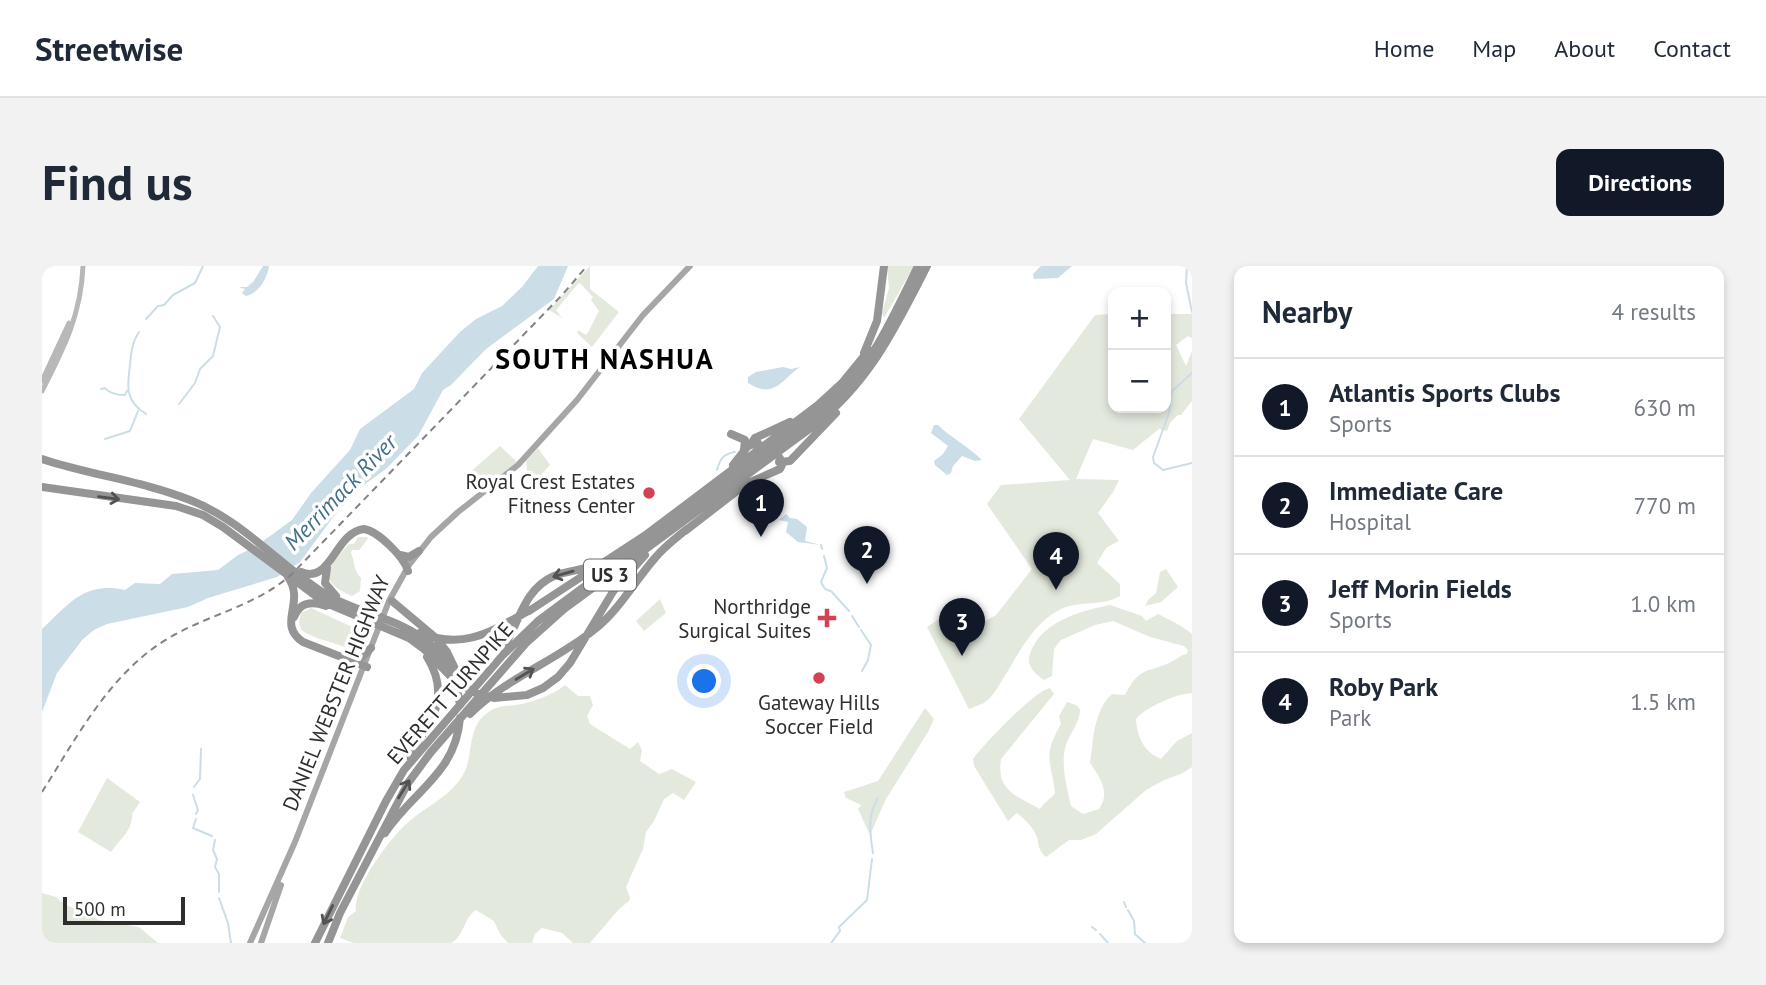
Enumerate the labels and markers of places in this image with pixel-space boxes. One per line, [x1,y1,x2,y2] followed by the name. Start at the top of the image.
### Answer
[466,468,635,519] place label: Royal Crest Estates Fitness Center
[738,479,784,537] pin: 1
[641,485,657,501] marker: Royal Crest Estates Fitness Center
[844,526,890,584] pin: 2
[1033,532,1079,590] pin: 4
[678,593,811,644] place label: Northridge Surgical Suites
[939,598,985,656] pin: 3
[817,608,837,628] marker: Northridge Surgical Suites
[811,670,827,686] marker: Gateway Hills Soccer Field
[758,689,880,740] place label: Gateway Hills Soccer Field

